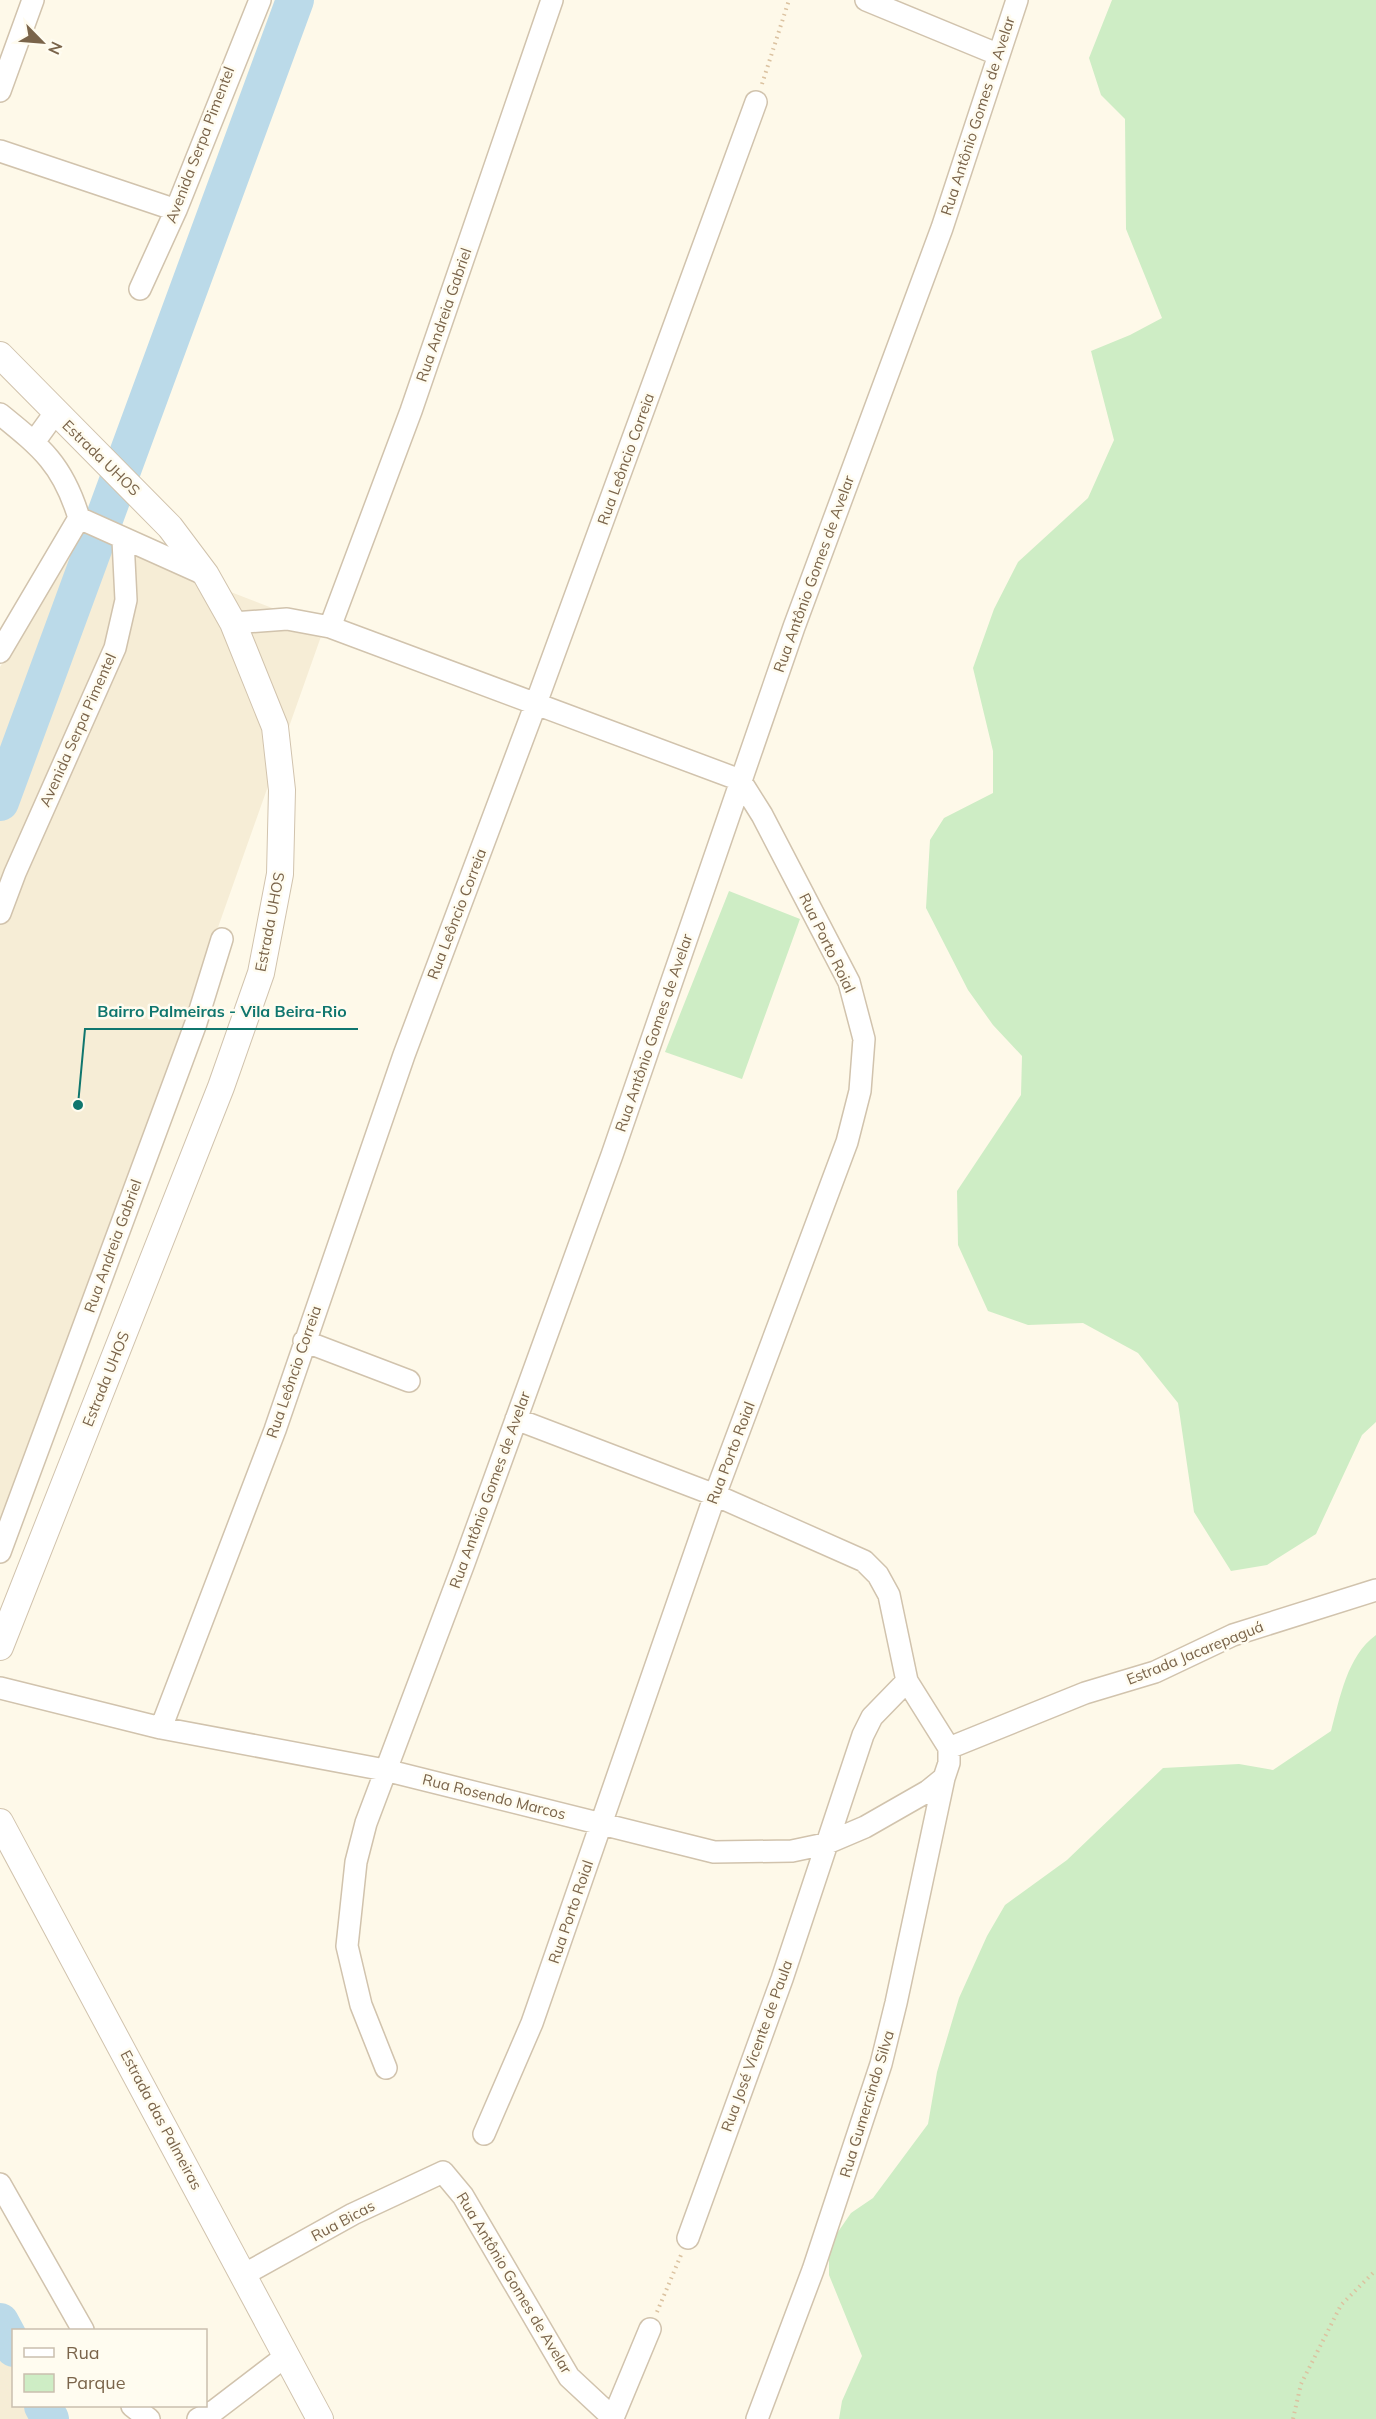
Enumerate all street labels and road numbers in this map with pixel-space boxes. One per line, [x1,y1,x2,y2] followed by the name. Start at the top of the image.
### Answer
[936,13,1019,218] street label: Rua Antônio Gomes de Avelar
[161,64,238,226] street label: Avenida Serpa Pimentel
[412,245,475,384] street label: Rua Andreia Gabriel
[593,390,658,527] street label: Rua Leôncio Correia
[58,416,144,500] street label: Estrada UHOS
[769,472,858,675] street label: Rua Antônio Gomes de Avelar
[35,650,120,810] street label: Avenida Serpa Pimentel
[423,846,490,982] street label: Rua Leôncio Correia
[251,871,288,973] street label: Estrada UHOS
[795,890,860,996] street label: Rua Porto Roial
[611,931,697,1134] street label: Rua Antônio Gomes de Avelar
[80,1177,145,1315] street label: Rua Andreia Gabriel
[262,1303,325,1441] street label: Rua Leôncio Correia
[78,1328,133,1429] street label: Estrada UHOS
[445,1388,534,1591] street label: Rua Antônio Gomes de Avelar
[702,1399,759,1507] street label: Rua Porto Roial
[1124,1616,1266,1689] street label: Estrada Jacarepaguá
[420,1770,568,1824] street label: Rua Rosendo Marcos
[544,1858,597,1966] street label: Rua Porto Roial
[717,1957,796,2134] street label: Rua José Vicente de Paula
[835,2028,898,2180] street label: Rua Gumercindo Silva
[117,2047,206,2193] street label: Estrada das Palmeiras
[453,2189,576,2377] street label: Rua Antônio Gomes de Avelar
[308,2196,378,2245] street label: Rua Bicas

